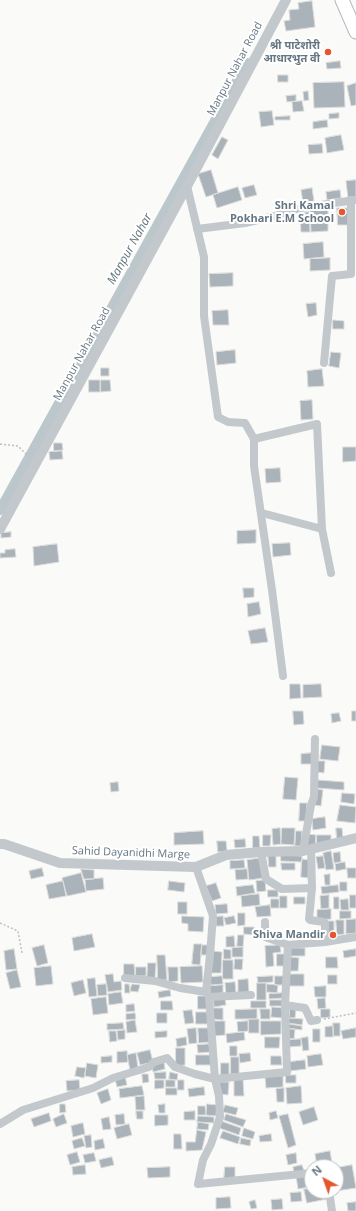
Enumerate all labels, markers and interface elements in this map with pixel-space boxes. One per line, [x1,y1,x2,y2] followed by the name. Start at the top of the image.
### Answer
[205,20,265,118] street label: Manpur Nahar Road
[264,39,320,65] place label: श्री पाटेशोरी आधारभुत वी
[323,47,333,57] marker: श्री पाटेशोरी आधारभुत वी
[230,199,334,225] place label: Shri Kamal Pokhari E.M School
[337,207,347,217] marker: Shri Kamal Pokhari E.M School
[105,211,155,287] water label: Manpur Nahar
[51,305,113,403] street label: Manpur Nahar Road
[72,844,190,862] street label: Sahid Dayanidhi Marge
[253,928,325,942] place label: Shiva Mandir
[328,930,338,940] marker: Shiva Mandir
[304,1159,344,1199] north arrow
[308,1162,325,1179] text: N

